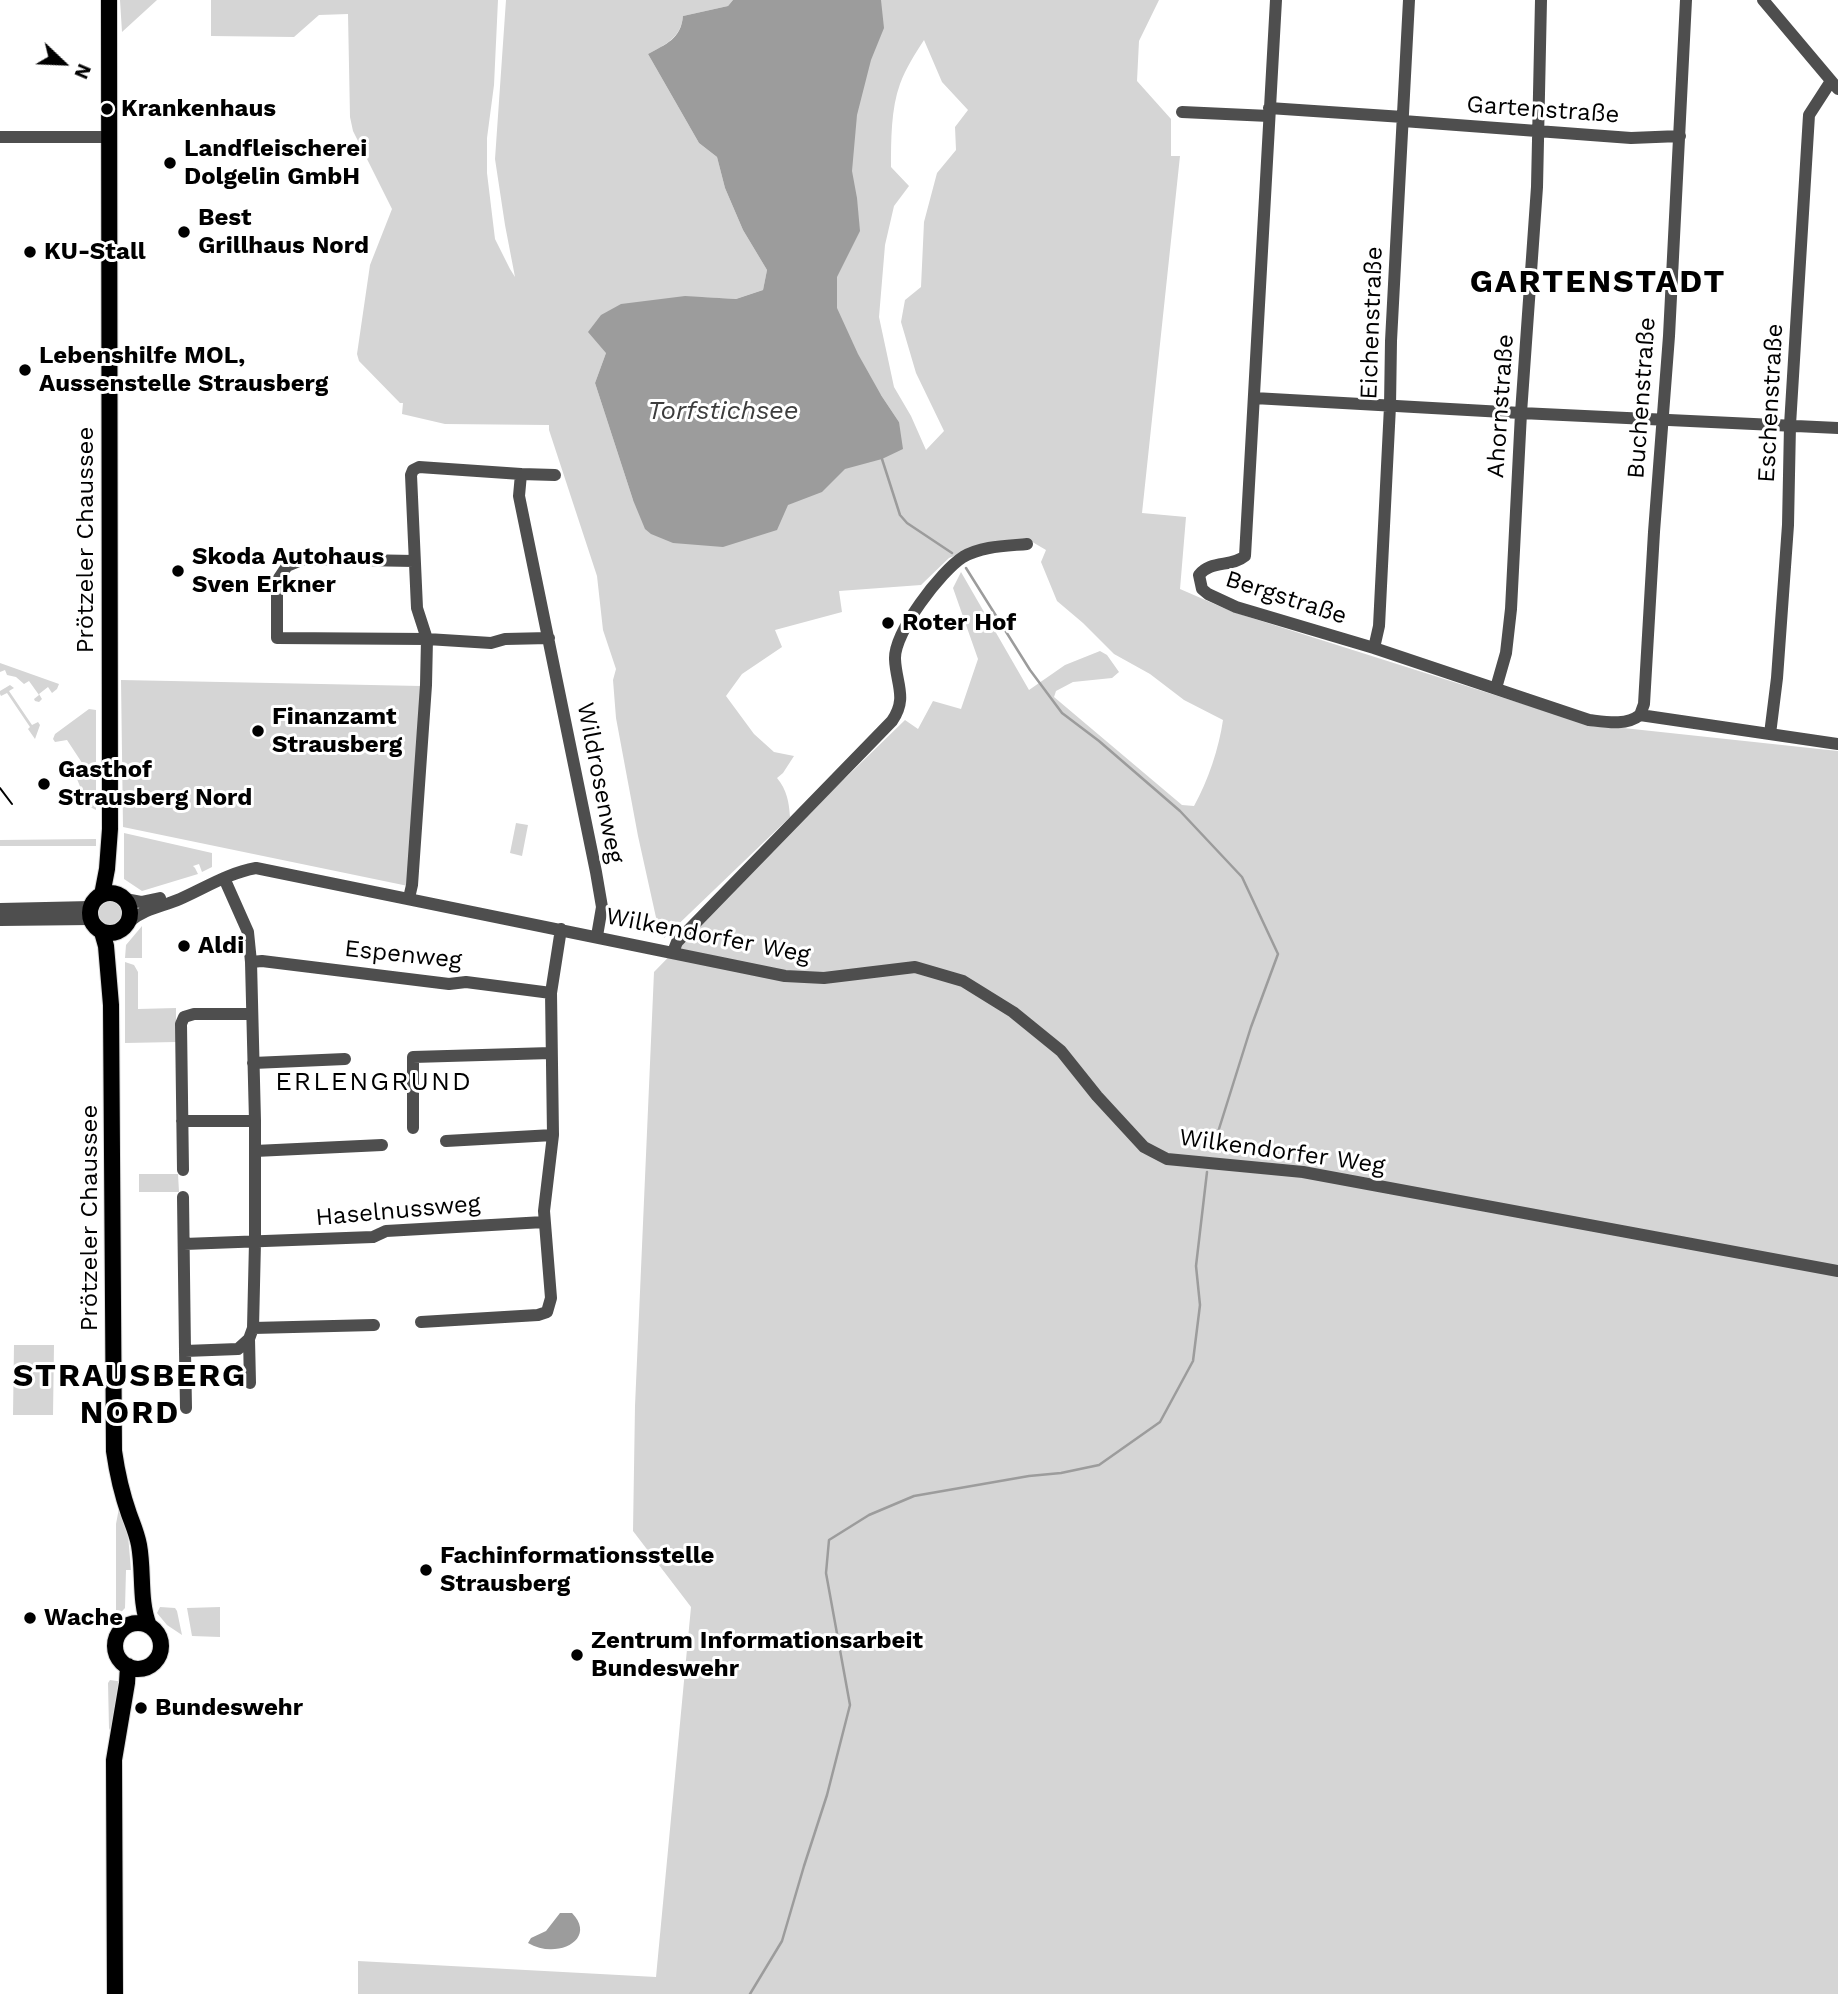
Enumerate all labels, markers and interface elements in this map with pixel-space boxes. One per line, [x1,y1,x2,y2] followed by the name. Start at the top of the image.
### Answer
[28,28,98,98] north arrow
[69,60,96,82] text: N
[1466,90,1620,130] street label: Gartenstraße
[121,95,276,123] place label: Krankenhaus
[99,101,115,117] marker: Krankenhaus
[184,135,367,191] place label: Landfleischerei Dolgelin GmbH
[162,155,178,171] marker: Landfleischerei Dolgelin GmbH
[198,204,369,260] place label: Best Grillhaus Nord
[176,224,192,240] marker: Best Grillhaus Nord
[44,238,146,266] place label: KU-Stall
[22,244,38,260] marker: KU-Stall
[1355,246,1389,400] street label: Eichenstraße
[1471,264,1725,302] district label: GARTENSTADT
[1622,316,1662,480] street label: Buchenstraße
[1752,323,1790,483] street label: Eschenstraße
[1482,333,1520,479] street label: Ahornstraße
[39,342,328,398] place label: Lebenshilfe MOL, Aussenstelle Strausberg
[17,362,33,378] marker: Lebenshilfe MOL, Aussenstelle Strausberg
[647,395,799,427] water label: Torfstichsee
[72,427,100,653] street label: Prötzeler Chaussee
[192,543,384,599] place label: Skoda Autohaus Sven Erkner
[170,563,186,579] marker: Skoda Autohaus Sven Erkner
[1222,565,1350,631] street label: Bergstraße
[902,609,1016,637] place label: Roter Hof
[880,615,896,631] marker: Roter Hof
[570,700,630,866] street label: Wildrosenweg
[272,703,402,759] place label: Finanzamt Strausberg
[250,723,266,739] marker: Finanzamt Strausberg
[58,756,252,812] place label: Gasthof Strausberg Nord
[36,776,52,792] marker: Gasthof Strausberg Nord
[603,902,813,970] street label: Wilkendorfer Weg
[198,932,244,960] place label: Aldi
[343,935,463,975] street label: Espenweg
[176,938,192,954] marker: Aldi
[277,1066,471,1098] district label: ERLENGRUND
[76,1105,104,1331] street label: Prötzeler Chaussee
[1177,1123,1387,1181] street label: Wilkendorfer Weg
[314,1189,482,1233] street label: Haselnussweg
[14,1358,246,1433] district label: STRAUSBERG NORD
[440,1542,714,1598] place label: Fachinformationsstelle Strausberg
[418,1562,434,1578] marker: Fachinformationsstelle Strausberg
[44,1604,123,1632] place label: Wache
[22,1610,38,1626] marker: Wache
[591,1627,923,1683] place label: Zentrum Informationsarbeit Bundeswehr
[569,1647,585,1663] marker: Zentrum Informationsarbeit Bundeswehr
[155,1694,303,1722] place label: Bundeswehr
[133,1700,149,1716] marker: Bundeswehr

